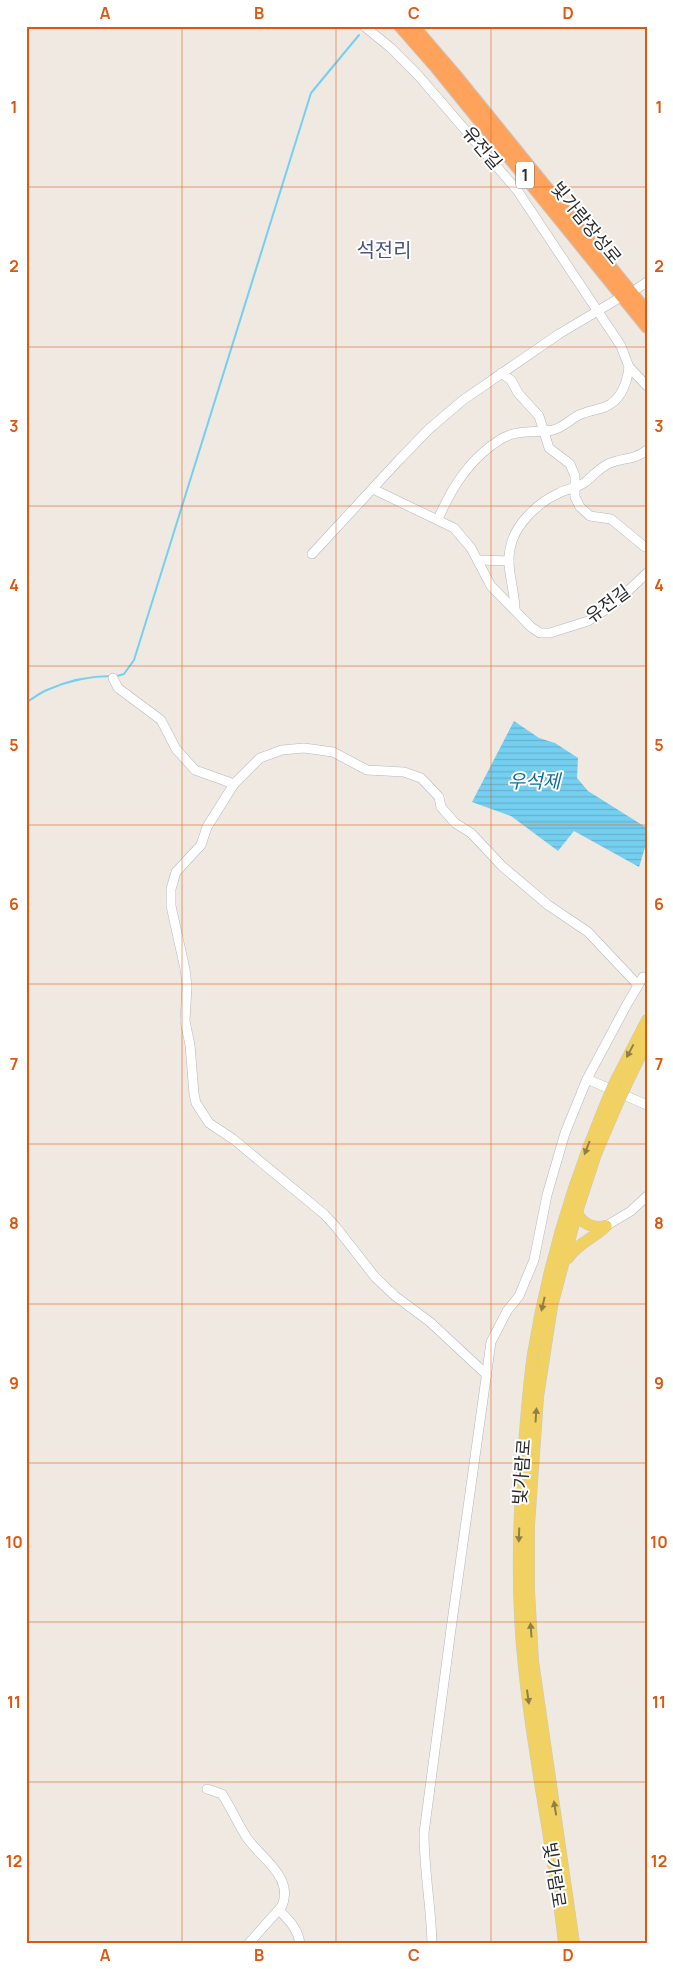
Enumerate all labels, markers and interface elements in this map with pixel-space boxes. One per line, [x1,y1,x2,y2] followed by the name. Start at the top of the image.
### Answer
[100,2,111,24] text: A
[254,2,264,24] text: B
[408,2,420,24] text: C
[562,2,574,24] text: D
[10,96,18,118] text: 1
[655,96,663,118] text: 1
[458,121,508,174] street label: 유전길
[516,162,534,188] road number: 1
[546,176,627,269] street label: 빛가람장성로
[356,236,412,263] district label: 석전리
[9,255,19,277] text: 2
[654,255,664,277] text: 2
[9,415,19,437] text: 3
[654,415,664,437] text: 3
[9,574,19,596] text: 4
[654,574,664,596] text: 4
[580,579,635,628] street label: 유전길
[9,734,19,756] text: 5
[654,734,664,756] text: 5
[508,768,563,794] water label: 우석제
[9,893,19,915] text: 6
[654,893,664,915] text: 6
[626,1044,635,1058] one-way arrow
[10,1053,18,1075] text: 7
[655,1053,663,1075] text: 7
[583,1141,590,1156] one-way arrow
[9,1212,19,1234] text: 8
[654,1212,664,1234] text: 8
[538,1297,546,1313] one-way arrow
[9,1372,19,1394] text: 9
[654,1372,664,1394] text: 9
[533,1407,541,1423] one-way arrow
[507,1438,535,1506] street label: 빛가람로
[514,1528,522,1544] one-way arrow
[5,1531,23,1553] text: 10
[650,1531,668,1553] text: 10
[527,1621,535,1637] one-way arrow
[524,1690,532,1706] one-way arrow
[7,1691,21,1713] text: 11
[652,1691,666,1713] text: 11
[550,1800,558,1816] one-way arrow
[538,1840,572,1909] street label: 빛가람로
[6,1850,22,1872] text: 12
[651,1850,667,1872] text: 12
[100,1944,111,1966] text: A
[254,1944,264,1966] text: B
[408,1944,420,1966] text: C
[562,1944,574,1966] text: D

